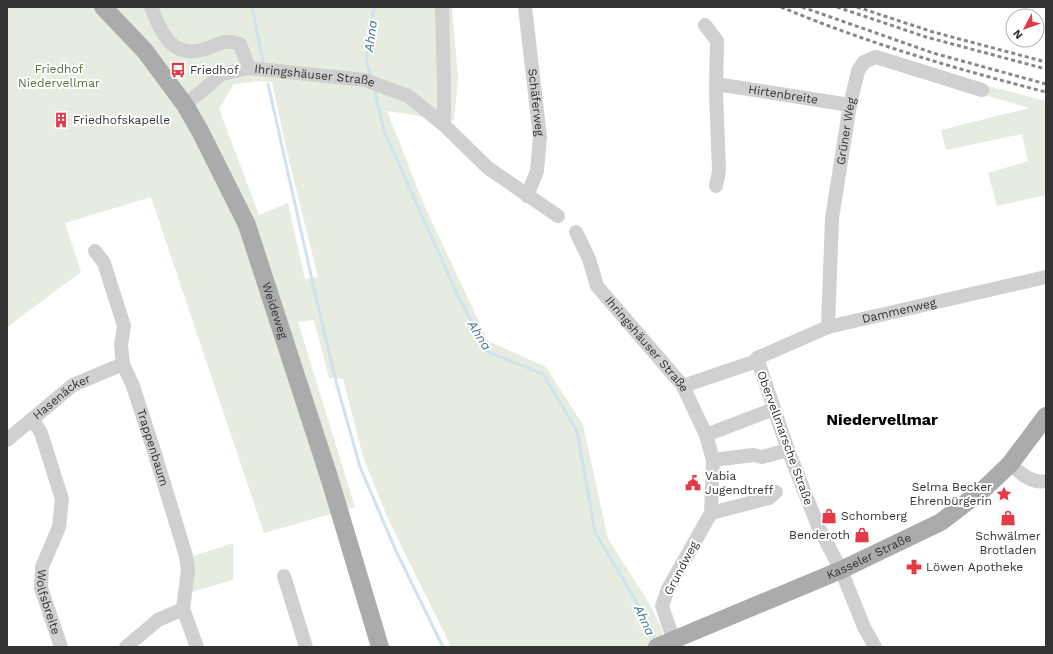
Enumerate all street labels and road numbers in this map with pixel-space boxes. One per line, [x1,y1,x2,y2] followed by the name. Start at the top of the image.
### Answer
[254,62,377,90] street label: Ihringshäuser Straße
[525,68,547,138] street label: Schäferweg
[747,82,819,107] street label: Hirtenbreite
[834,95,859,166] street label: Grüner Weg
[259,280,291,341] street label: Weideweg
[602,294,692,394] street label: Ihringshäuser Straße
[860,295,938,326] street label: Dammenweg
[754,369,816,507] street label: Obervellmarsche Straße
[30,371,93,422] street label: Hasenäcker
[134,407,171,488] street label: Trappenbaum
[824,530,914,582] street label: Kasseler Straße
[661,538,701,597] street label: Grundweg
[34,569,63,636] street label: Wolfsbreite

